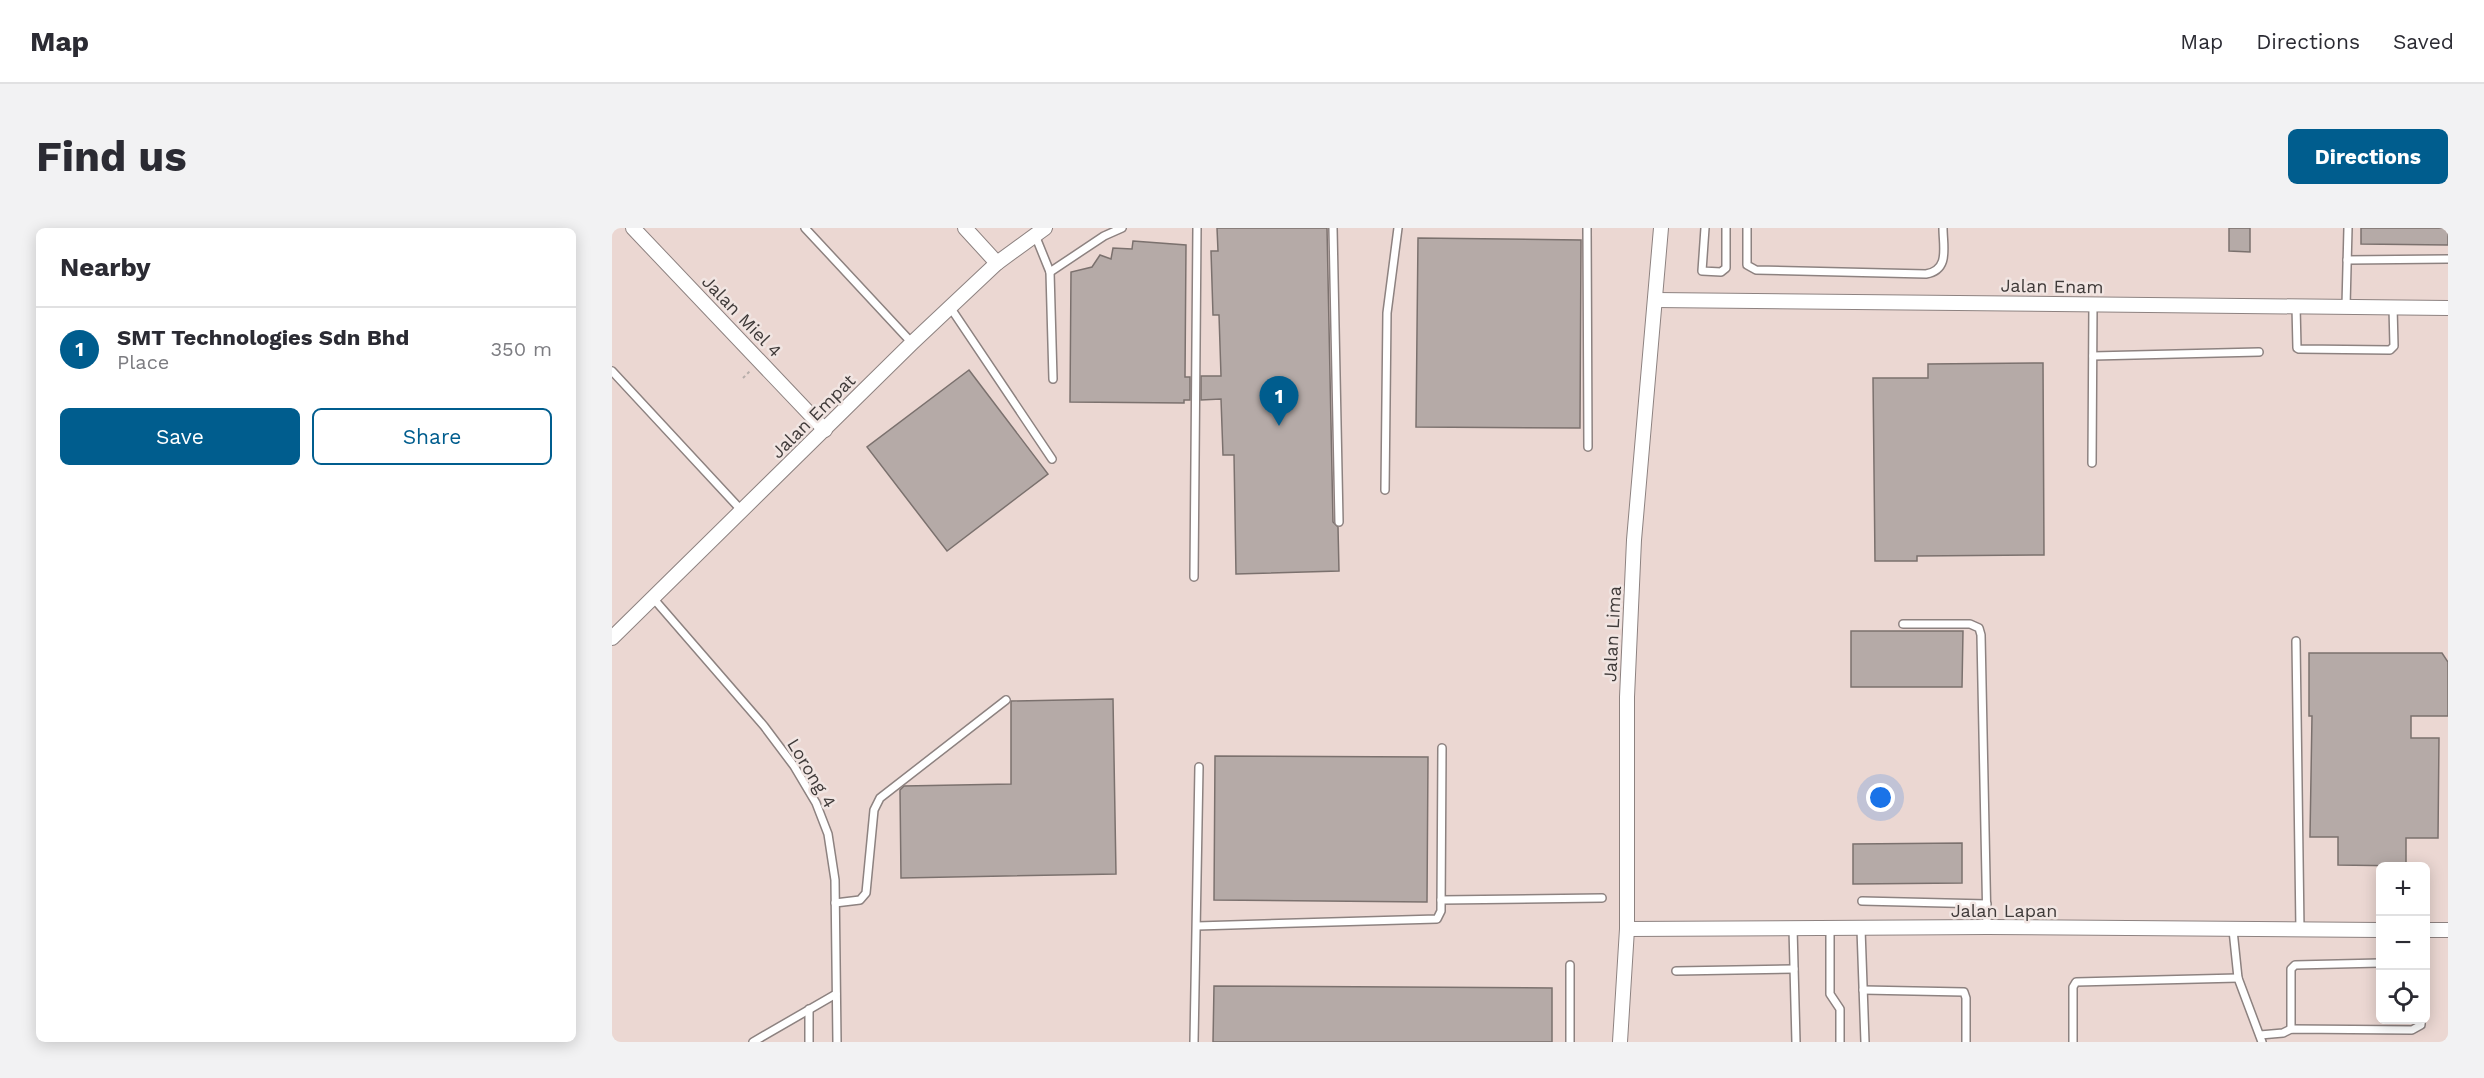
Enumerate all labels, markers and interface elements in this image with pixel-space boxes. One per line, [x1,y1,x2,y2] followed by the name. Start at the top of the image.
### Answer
[30,25,89,58] text: Map
[2180,29,2223,54] text: Map
[2256,29,2360,54] text: Directions
[2393,29,2454,54] text: Saved
[2288,129,2448,184] button: Directions
[36,132,187,181] text: Find us
[60,252,151,282] text: Nearby
[698,271,786,361] street label: Jalan Miel 4
[2000,275,2104,297] street label: Jalan Enam
[117,325,409,350] text: SMT Technologies Sdn Bhd
[75,337,84,361] text: 1
[490,337,552,361] text: 350 m
[117,350,169,374] text: Place
[767,369,860,462] street label: Jalan Empat
[1260,376,1298,426] pin: 1
[60,408,300,465] button: Save
[312,408,552,465] button: Share
[1599,586,1625,682] street label: Jalan Lima
[783,735,841,811] street label: Lorong 4
[1866,783,1895,812] your location
[2376,862,2430,1024] map controls
[2376,862,2430,916] button: +
[1951,900,2057,921] street label: Jalan Lapan
[2376,916,2430,970] button: −
[2376,970,2430,1024] button: locate

